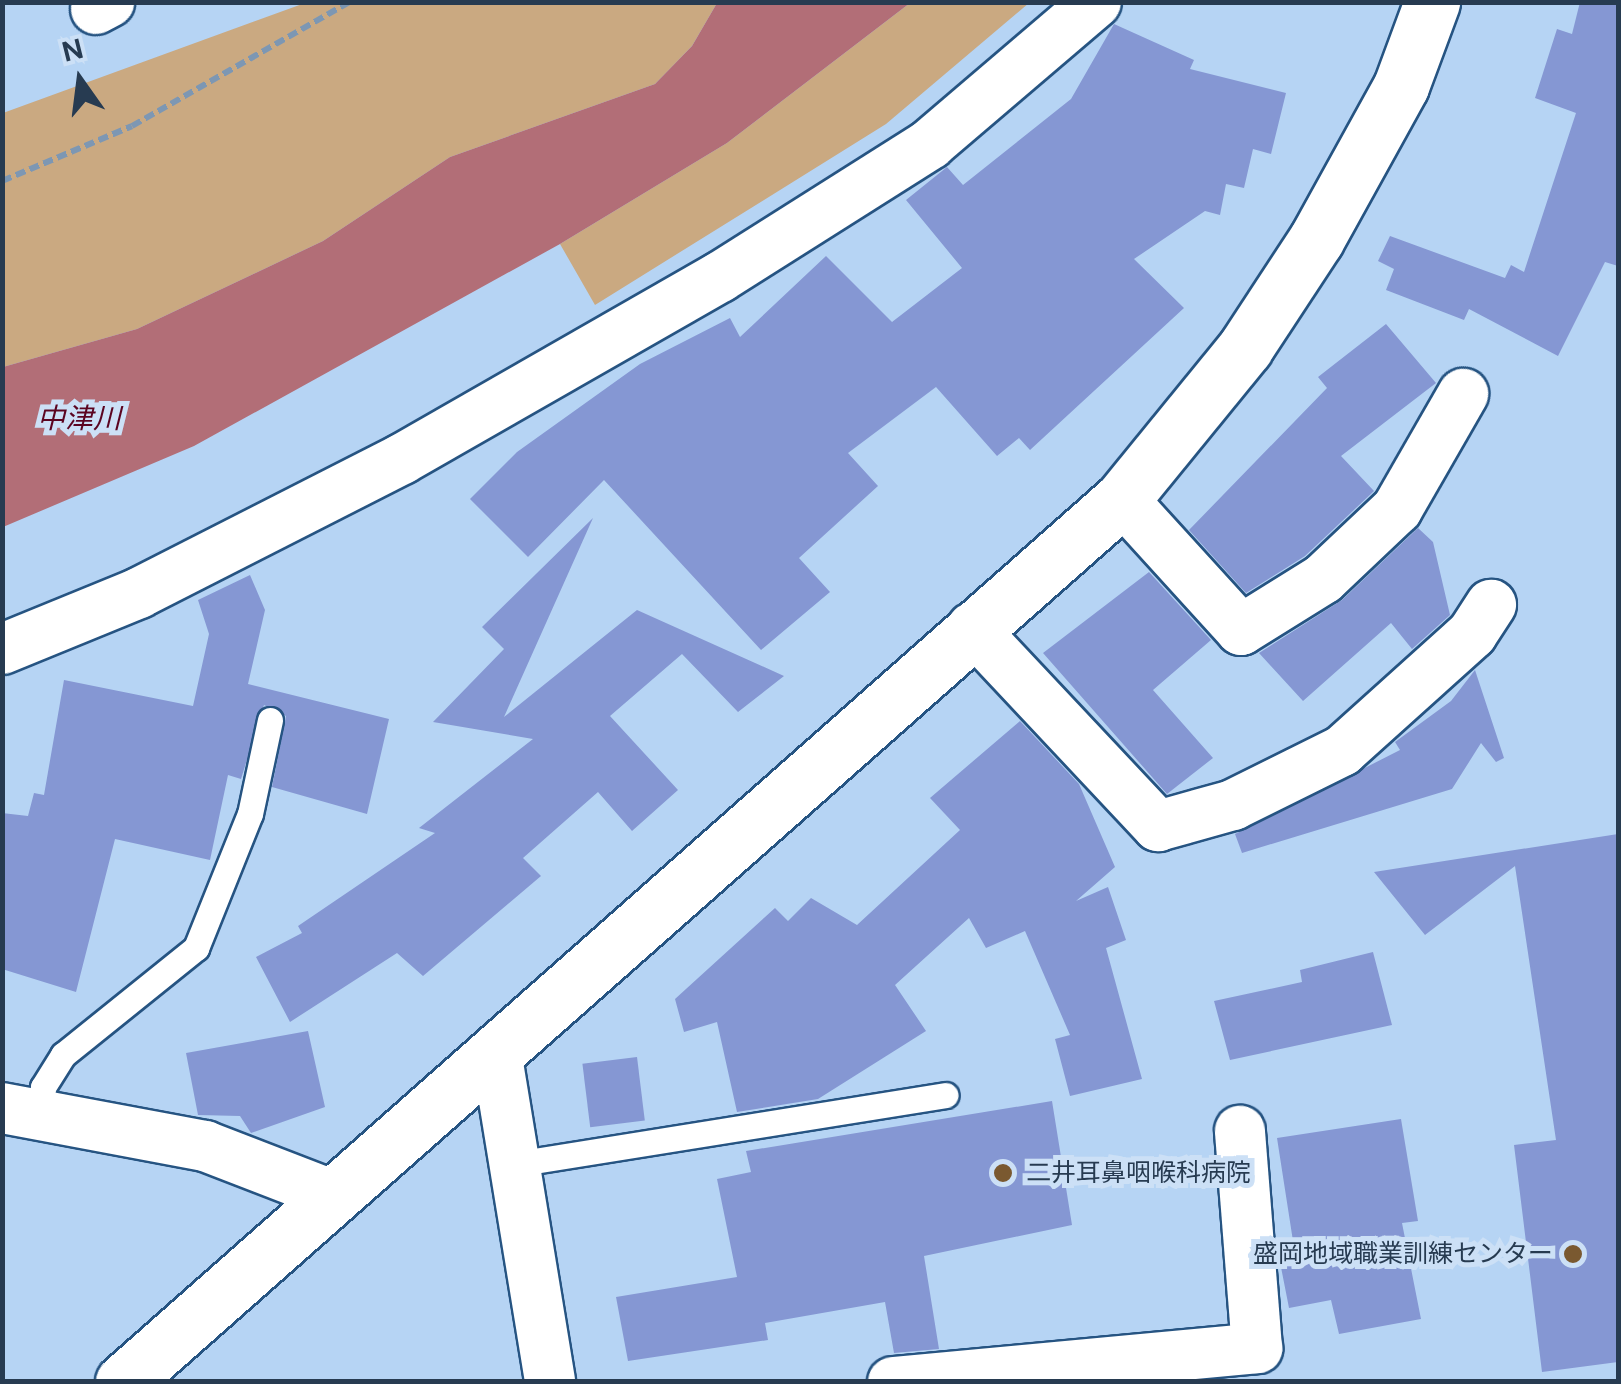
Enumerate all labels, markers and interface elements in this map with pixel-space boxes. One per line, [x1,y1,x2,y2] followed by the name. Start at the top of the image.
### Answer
[30,30,130,130] north arrow
[58,30,87,71] text: N
[37,402,121,436] water label: 中津川
[1026,1158,1251,1188] place label: 二井耳鼻咽喉科病院
[990,1160,1016,1186] marker: 二井耳鼻咽喉科病院
[1253,1239,1553,1269] place label: 盛岡地域職業訓練センター
[1562,1243,1584,1265] marker: 盛岡地域職業訓練センター

